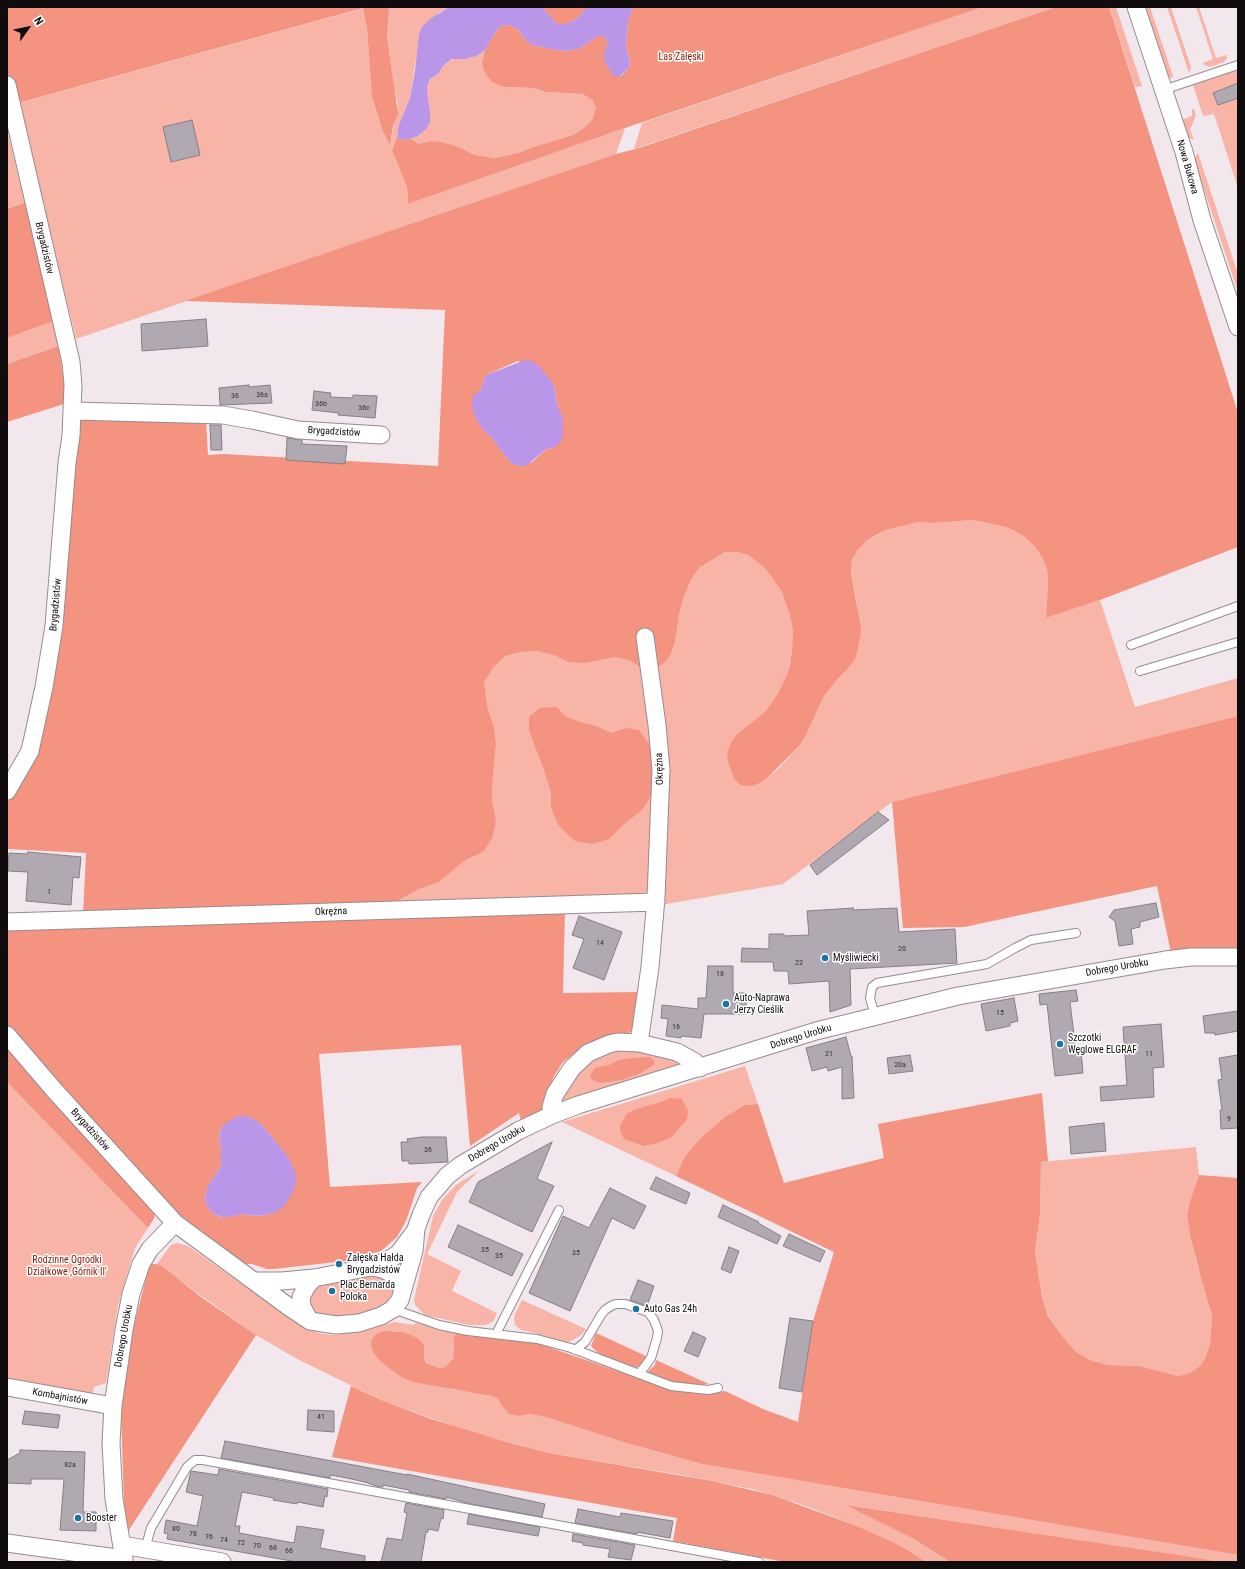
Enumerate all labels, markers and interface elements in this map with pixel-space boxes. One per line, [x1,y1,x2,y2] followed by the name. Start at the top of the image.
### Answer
[8,8,48,48] north arrow
[31,15,46,28] text: N
[659,51,703,63] park label: Las Załęski
[1174,138,1200,196] street label: Nowa Bukowa
[32,221,56,275] street label: Brygadzistów
[256,390,268,400] house number: 36a
[231,391,239,401] house number: 36
[315,399,327,409] house number: 36b
[358,403,370,413] house number: 36c
[307,425,361,439] street label: Brygadzistów
[48,578,64,632] street label: Brygadzistów
[653,753,667,785] street label: Okrężna
[47,887,51,897] house number: 1
[315,905,347,919] street label: Okrężna
[596,938,604,948] house number: 14
[898,944,906,954] house number: 20
[833,952,879,964] place label: Myśliwiecki
[820,953,830,963] marker: Myśliwiecki
[1085,957,1149,979] street label: Dobrego Urobku
[795,958,803,968] house number: 22
[716,969,724,979] house number: 18
[734,992,790,1016] place label: Auto-Naprawa Jerzy Cieślik
[721,999,731,1009] marker: Auto-Naprawa Jerzy Cieślik
[996,1008,1004,1018] house number: 15
[672,1022,680,1032] house number: 16
[769,1022,833,1052] street label: Dobrego Urobku
[1068,1032,1137,1056] place label: Szczotki Węglowe ELGRAF
[1055,1039,1065,1049] marker: Szczotki Węglowe ELGRAF
[825,1049,833,1059] house number: 21
[1145,1049,1153,1059] house number: 11
[894,1060,906,1070] house number: 20a
[68,1106,112,1154] street label: Brygadzistów
[1227,1114,1231,1124] house number: 9
[467,1123,527,1165] street label: Dobrego Urobku
[424,1145,432,1155] house number: 36
[481,1245,489,1255] house number: 35
[572,1248,580,1258] house number: 35
[495,1251,503,1261] house number: 35
[347,1252,404,1276] place label: Załęska Hałda Brygadzistów
[27,1254,107,1278] park label: Rodzinne Ogródki Działkowe ,Górnik II'
[334,1259,344,1269] marker: Załęska Hałda Brygadzistów
[340,1279,395,1302] place label: Plac Bernarda Poloka
[327,1286,337,1296] marker: Plac Bernarda Poloka
[644,1303,697,1315] place label: Auto Gas 24h
[113,1304,135,1368] street label: Dobrego Urobku
[631,1304,641,1314] marker: Auto Gas 24h
[31,1386,89,1408] street label: Kombajnistów
[317,1412,325,1422] house number: 41
[64,1460,76,1470] house number: 82a
[86,1512,117,1524] place label: Booster
[73,1513,83,1523] marker: Booster
[172,1524,180,1534] house number: 80
[189,1529,197,1539] house number: 78
[205,1532,213,1542] house number: 76
[220,1535,228,1545] house number: 74
[237,1538,245,1548] house number: 72
[253,1541,261,1551] house number: 70
[269,1543,277,1553] house number: 68
[285,1546,293,1556] house number: 66

